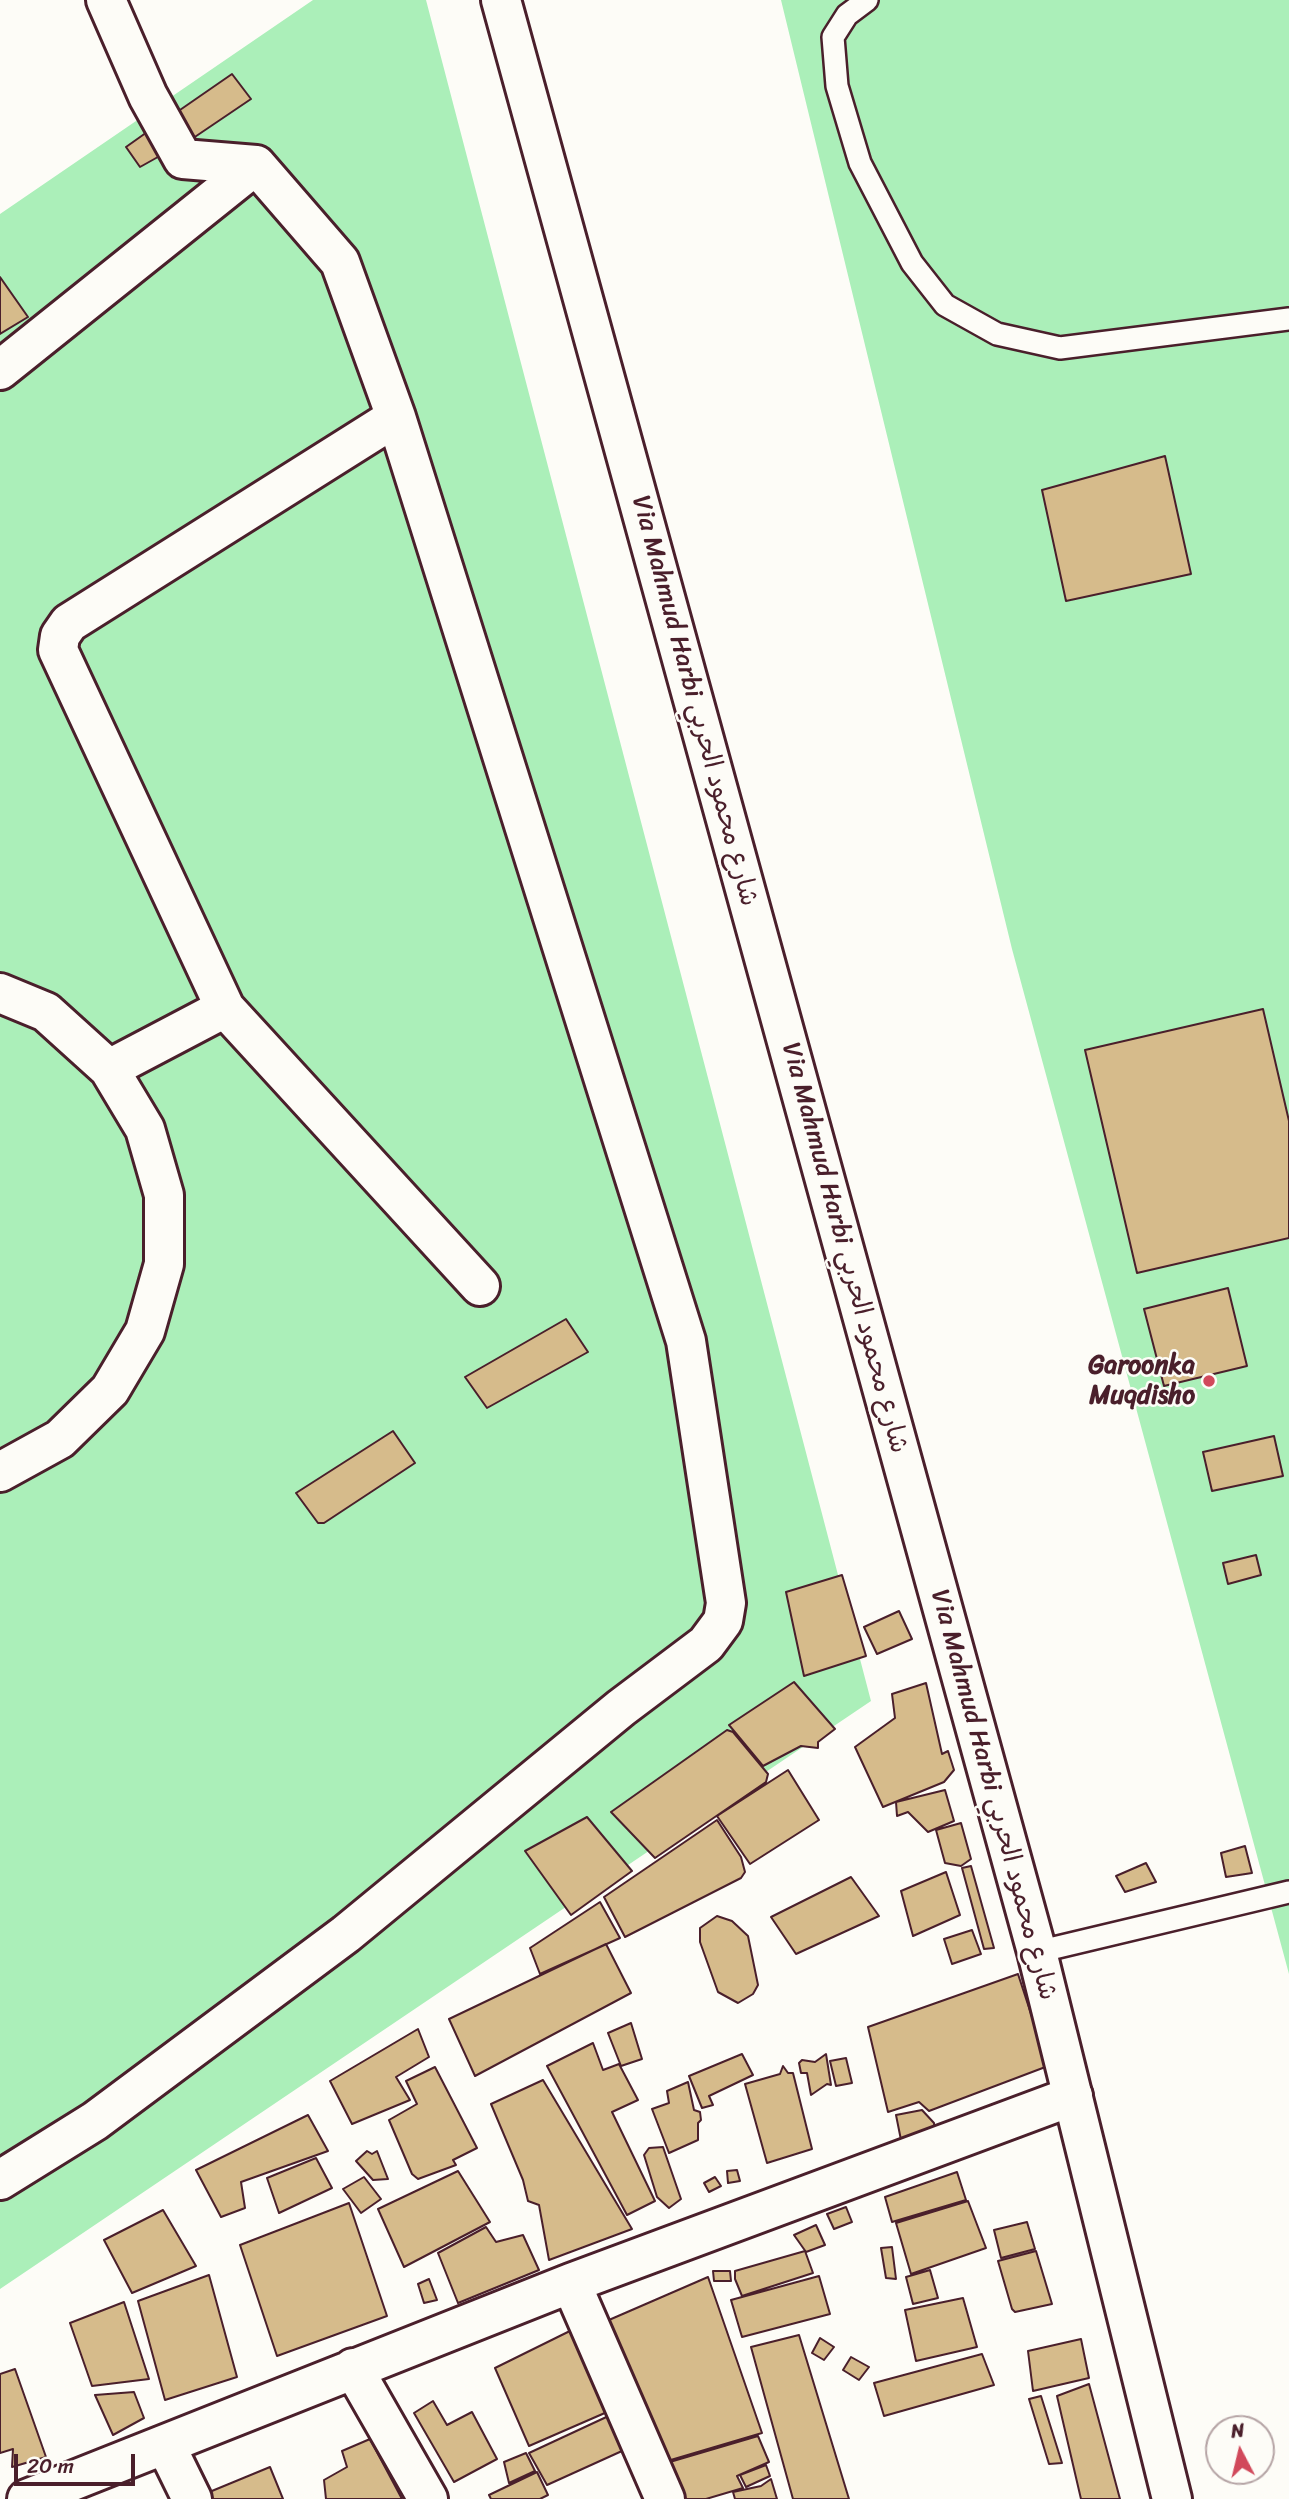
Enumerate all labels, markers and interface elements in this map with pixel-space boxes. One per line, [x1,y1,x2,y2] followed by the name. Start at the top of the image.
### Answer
[624,492,764,910] street label: Via Mahmud Harbi شارع محمود الحربي
[774,1039,914,1457] street label: Via Mahmud Harbi شارع محمود الحربي
[1088,1350,1195,1412] place label: Garoonka Muqdisho
[1201,1373,1217,1389] marker: Garoonka Muqdisho
[923,1586,1063,2004] street label: Via Mahmud Harbi شارع محمود الحربي
[1229,2413,1246,2448] text: N
[1205,2415,1275,2485] north arrow
[18,2440,138,2484] scale bar
[27,2447,74,2485] text: 20 m

